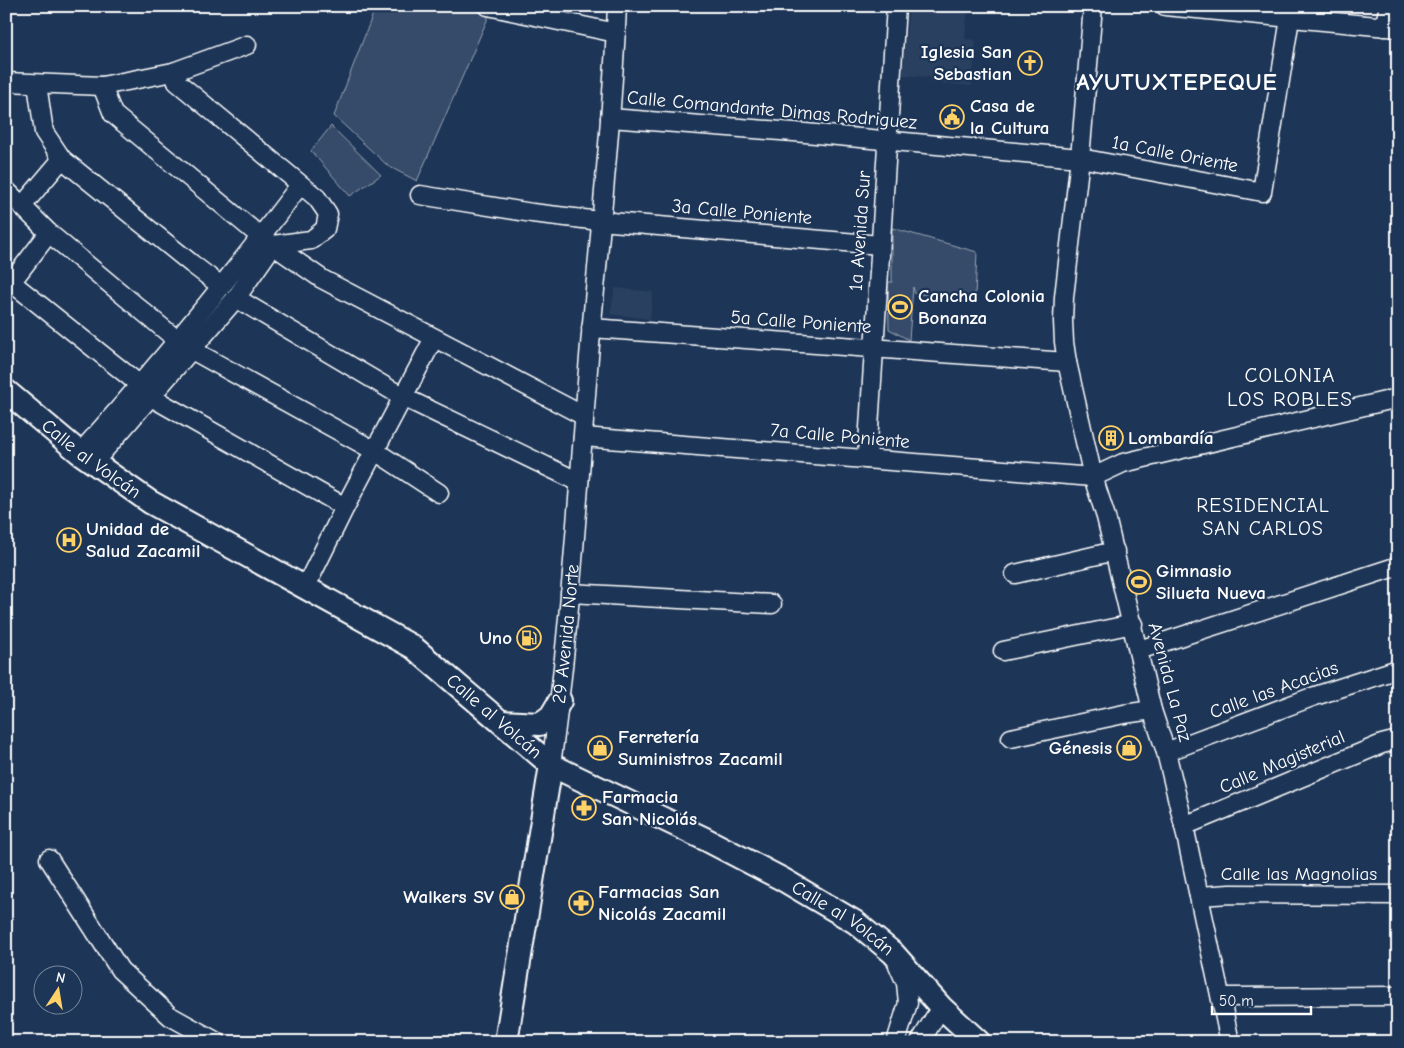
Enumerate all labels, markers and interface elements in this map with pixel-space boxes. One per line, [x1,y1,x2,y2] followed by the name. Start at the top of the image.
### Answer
[921,41,1012,85] place label: Iglesia San Sebastian
[1017,50,1043,76] church icon: Iglesia San Sebastian
[1076,68,1278,96] district label: AYUTUXTEPEQUE
[626,86,918,134] street label: Calle Comandante Dimas Rodriguez
[970,95,1049,139] place label: Casa de la Cultura
[939,104,965,130] public building icon: Casa de la Cultura
[1110,131,1240,177] street label: 1a Calle Oriente
[845,170,875,292] street label: 1a Avenida Sur
[671,195,813,229] street label: 3a Calle Poniente
[918,285,1045,329] place label: Cancha Colonia Bonanza
[887,294,913,320] sports icon: Cancha Colonia Bonanza
[730,306,872,338] street label: 5a Calle Poniente
[1227,363,1353,411] district label: COLONIA LOS ROBLES
[37,414,145,503] street label: Calle al Volcán
[769,419,911,453] street label: 7a Calle Poniente
[1098,425,1124,451] building icon: Lombardía
[1128,427,1214,449] place label: Lombardía
[1196,494,1330,540] district label: RESIDENCIAL SAN CARLOS
[86,518,200,562] place label: Unidad de Salud Zacamil
[56,527,82,553] hospital icon: Unidad de Salud Zacamil
[1156,560,1266,604] place label: Gimnasio Silueta Nueva
[548,563,584,705] street label: 29 Avenida Norte
[1126,569,1152,595] sports icon: Gimnasio Silueta Nueva
[1144,620,1196,744] street label: Avenida La Paz
[516,625,542,651] fuel station icon: Uno
[479,627,512,649] place label: Uno
[1207,657,1341,723] street label: Calle las Acacias
[442,669,546,763] street label: Calle al Volcán
[618,726,783,770] place label: Ferretería Suministros Zacamil
[1216,726,1348,798] street label: Calle Magisterial
[587,735,613,761] shop icon: Ferretería Suministros Zacamil
[1116,735,1142,761] shop icon: Génesis
[1049,737,1112,759] place label: Génesis
[602,786,697,830] place label: Farmacia San Nicolás
[571,795,597,821] pharmacy icon: Farmacia San Nicolás
[1221,863,1377,885] street label: Calle las Magnolias
[788,876,899,960] street label: Calle al Volcán
[598,881,726,925] place label: Farmacias San Nicolás Zacamil
[499,884,525,910] shop icon: Walkers SV
[403,886,495,908] place label: Walkers SV
[568,890,594,916] pharmacy icon: Farmacias San Nicolás Zacamil
[32,966,82,1016] north arrow
[54,969,67,987] text: N
[1212,983,1310,1015] scale bar
[1219,992,1254,1010] text: 50 m

